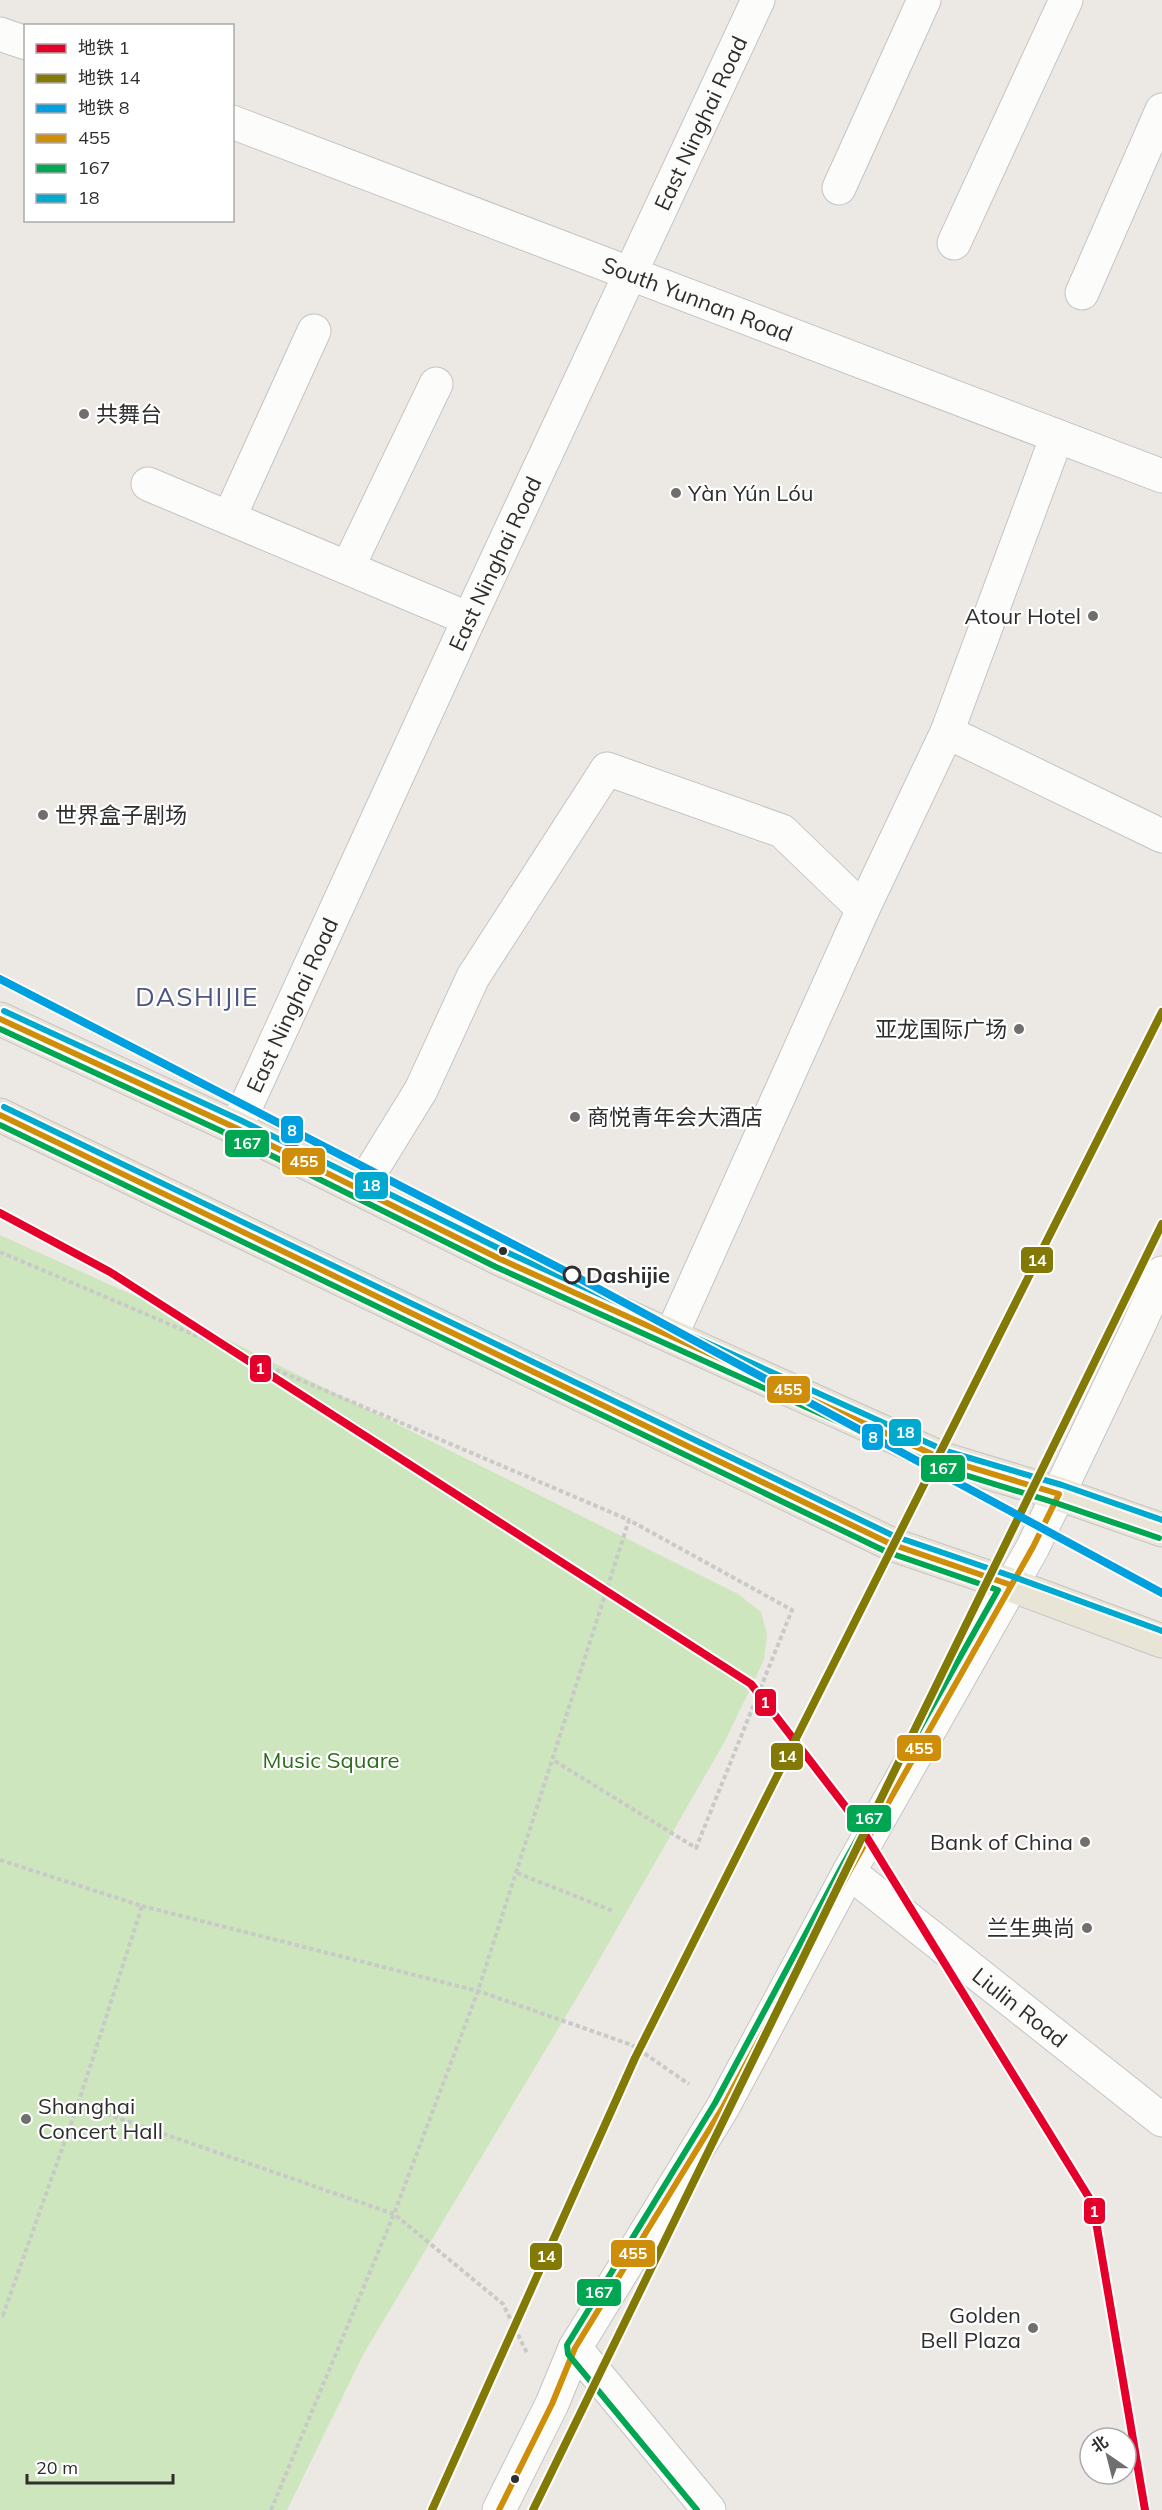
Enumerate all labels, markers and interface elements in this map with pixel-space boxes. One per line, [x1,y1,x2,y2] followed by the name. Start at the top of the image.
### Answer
[24,24,234,222] legend
[648,32,753,215] street label: East Ninghai Road
[78,36,130,59] text: 地铁 1
[78,66,140,89] text: 地铁 14
[78,96,130,119] text: 地铁 8
[78,126,111,149] text: 455
[78,156,110,179] text: 167
[78,186,100,209] text: 18
[598,250,797,348] street label: South Yunnan Road
[96,400,162,428] place label: 共舞台
[77,407,91,421] marker: 共舞台
[442,472,548,655] street label: East Ninghai Road
[687,479,813,507] place label: Yàn Yún Lóu
[669,486,683,500] marker: Yàn Yún Lóu
[964,602,1081,630] place label: Atour Hotel
[1086,609,1100,623] marker: Atour Hotel
[55,801,187,829] place label: 世界盒子剧场
[36,808,50,822] marker: 世界盒子剧场
[240,913,344,1097] street label: East Ninghai Road
[135,980,259,1013] district label: DASHIJIE
[875,1015,1007,1043] place label: 亚龙国际广场
[1012,1022,1026,1036] marker: 亚龙国际广场
[587,1103,763,1131] place label: 商悦青年会大酒店
[568,1110,582,1124] marker: 商悦青年会大酒店
[280,1115,304,1144] line badge: 8
[287,1120,297,1140] text: 8
[224,1129,270,1158] line badge: 167
[233,1133,261,1153] text: 167
[281,1147,326,1176] line badge: 455
[290,1151,319,1171] text: 455
[354,1171,389,1200] line badge: 18
[361,1175,381,1195] text: 18
[497,1245,509,1257] unlabelled marker
[1020,1246,1054,1274] line badge: 14
[1027,1250,1047,1270] text: 14
[586,1261,670,1289] place label: Dashijie
[563,1266,581,1284] marker: Dashijie
[249,1354,272,1383] line badge: 1
[255,1358,265,1378] text: 1
[766,1375,811,1404] line badge: 455
[774,1379,803,1399] text: 455
[888,1418,922,1447] line badge: 18
[895,1422,915,1442] text: 18
[861,1423,884,1451] line badge: 8
[868,1427,878,1447] text: 8
[920,1454,966,1483] line badge: 167
[929,1458,957,1478] text: 167
[754,1688,777,1717] line badge: 1
[760,1692,770,1712] text: 1
[896,1734,942,1762] line badge: 455
[905,1738,934,1758] text: 455
[770,1742,804,1771] line badge: 14
[263,1746,399,1774] park label: Music Square
[777,1746,797,1766] text: 14
[846,1804,892,1833] line badge: 167
[855,1808,883,1828] text: 167
[930,1828,1073,1856] place label: Bank of China
[1078,1835,1092,1849] marker: Bank of China
[987,1914,1075,1942] place label: 兰生典尚
[1080,1921,1094,1935] marker: 兰生典尚
[967,1961,1073,2053] street label: Liulin Road
[38,2092,163,2145] place label: Shanghai Concert Hall
[19,2112,33,2126] marker: Shanghai Concert Hall
[1083,2197,1106,2225] line badge: 1
[1089,2201,1099,2221] text: 1
[610,2239,656,2268] line badge: 455
[529,2242,563,2271] line badge: 14
[619,2243,648,2263] text: 455
[536,2246,556,2266] text: 14
[576,2278,622,2307] line badge: 167
[585,2282,613,2302] text: 167
[921,2301,1021,2354] place label: Golden Bell Plaza
[1026,2321,1040,2335] marker: Golden Bell Plaza
[1078,2426,1138,2486] north arrow
[1087,2431,1112,2456] text: 北
[27,2447,172,2485] scale bar
[36,2456,78,2479] text: 20 m
[509,2473,521,2485] unlabelled marker

